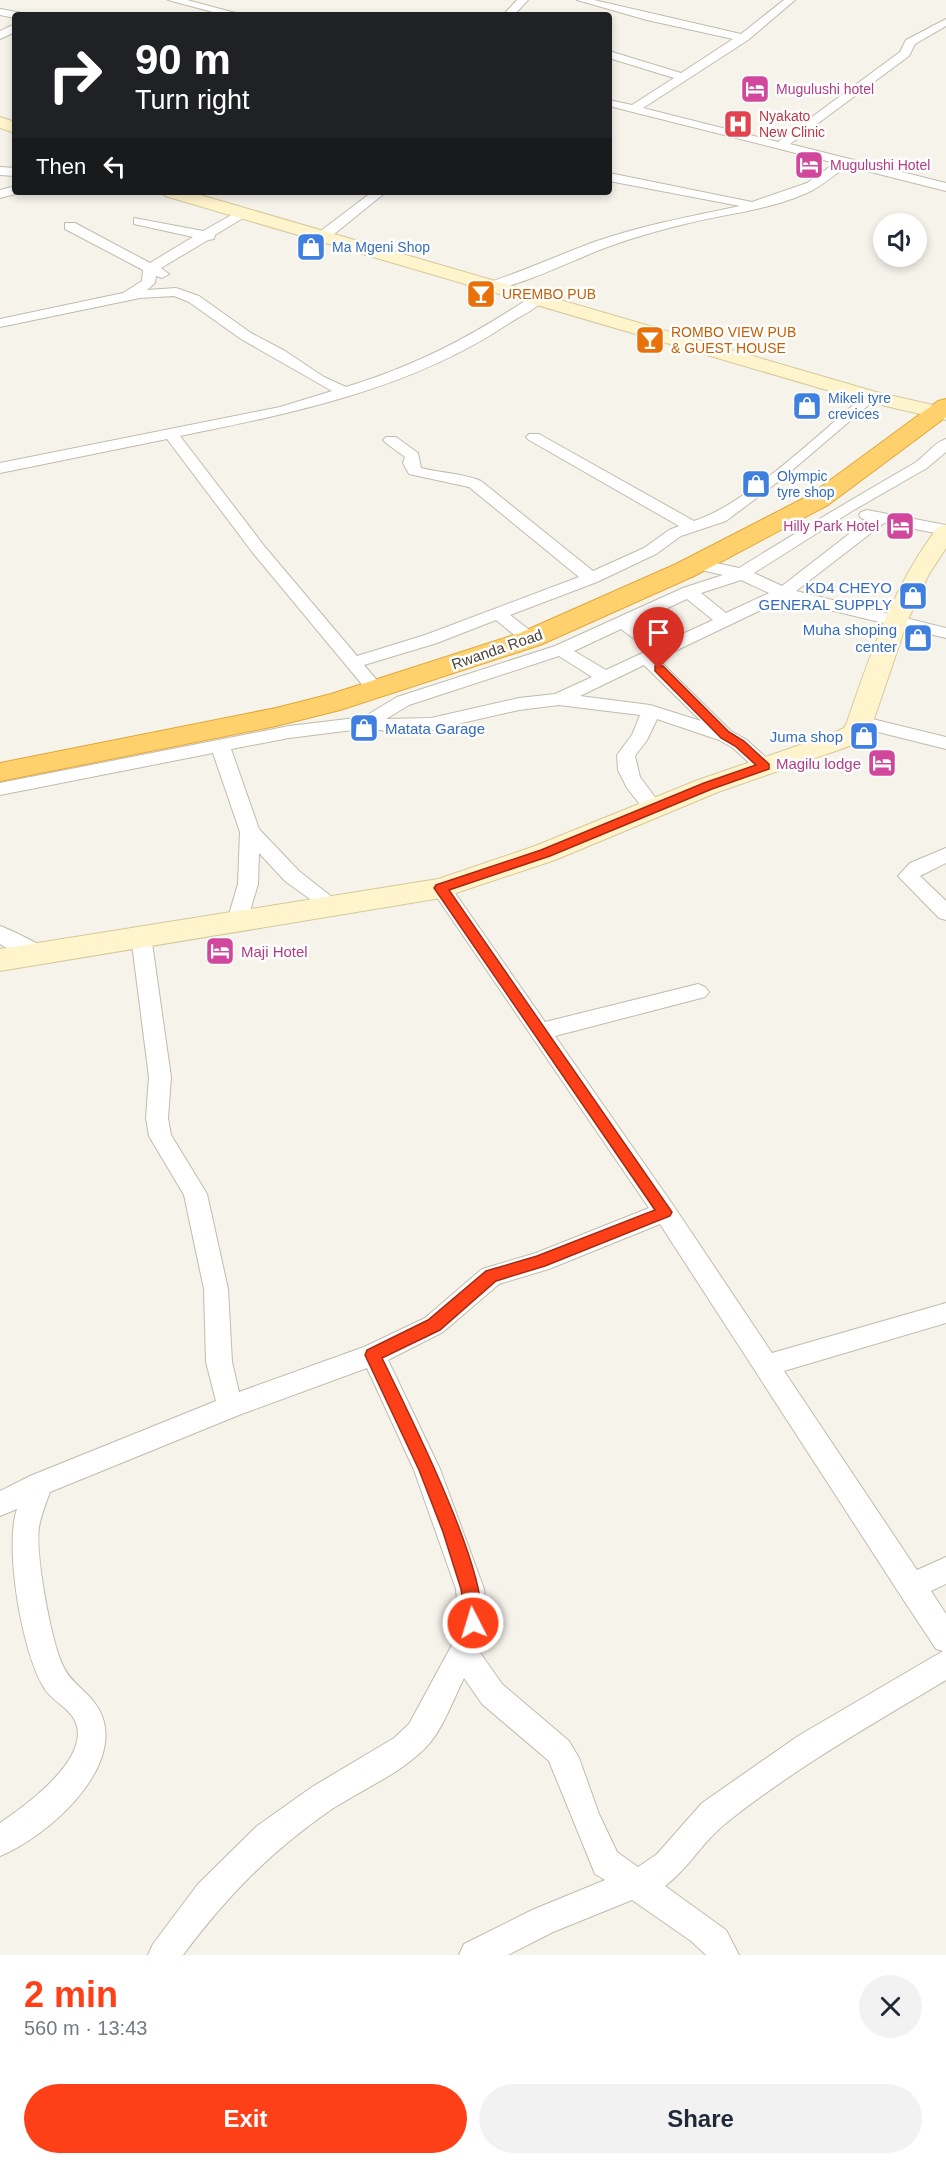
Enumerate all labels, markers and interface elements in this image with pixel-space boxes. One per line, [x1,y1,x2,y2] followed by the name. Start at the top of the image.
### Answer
[36,36,114,114] icon: right
[135,36,231,83] text: 90 m
[739,73,771,105] hotel icon: Mugulushi hotel
[776,81,874,97] place label: Mugulushi hotel
[135,85,250,115] text: Turn right
[722,108,754,140] hospital icon: Nyakato New Clinic
[759,108,825,140] place label: Nyakato New Clinic
[793,149,825,181] hotel icon: Mugulushi Hotel
[98,150,131,183] icon: left
[36,154,86,179] text: Then
[830,157,930,173] place label: Mugulushi Hotel
[873,213,927,267] map controls
[873,213,927,267] button: sound
[295,231,327,263] shop icon: Ma Mgeni Shop
[332,239,430,255] place label: Ma Mgeni Shop
[465,278,497,310] bar icon: UREMBO PUB
[502,286,596,302] place label: UREMBO PUB
[634,324,666,356] bar icon: ROMBO VIEW PUB & GUEST HOUSE
[671,324,796,356] place label: ROMBO VIEW PUB & GUEST HOUSE
[791,390,823,422] shop icon: Mikeli tyre crevices
[828,390,891,422] place label: Mikeli tyre crevices
[740,468,772,500] shop icon: Olympic tyre shop
[777,468,835,500] place label: Olympic tyre shop
[884,510,916,542] hotel icon: Hilly Park Hotel
[783,518,879,534] place label: Hilly Park Hotel
[759,579,892,613] place label: KD4 CHEYO GENERAL SUPPLY
[897,580,929,612] shop icon: KD4 CHEYO GENERAL SUPPLY
[633,607,684,669] pin
[642,616,675,649] icon: arrive
[803,621,897,655] place label: Muha shoping center
[902,622,934,654] shop icon: Muha shoping center
[449,625,545,673] street label: Rwanda Road
[348,712,380,744] shop icon: Matata Garage
[385,720,485,737] place label: Matata Garage
[848,720,880,752] shop icon: Juma shop
[770,728,843,745] place label: Juma shop
[866,747,898,779] hotel icon: Magilu lodge
[776,755,861,772] place label: Magilu lodge
[204,935,236,967] hotel icon: Maji Hotel
[241,943,308,960] place label: Maji Hotel
[441,1591,505,1655] position arrow
[24,1974,118,2015] text: 2 min
[859,1975,922,2038] button: close
[24,2017,147,2039] text: 560 m · 13:43
[24,2084,467,2153] button: Exit
[479,2084,922,2153] button: Share

